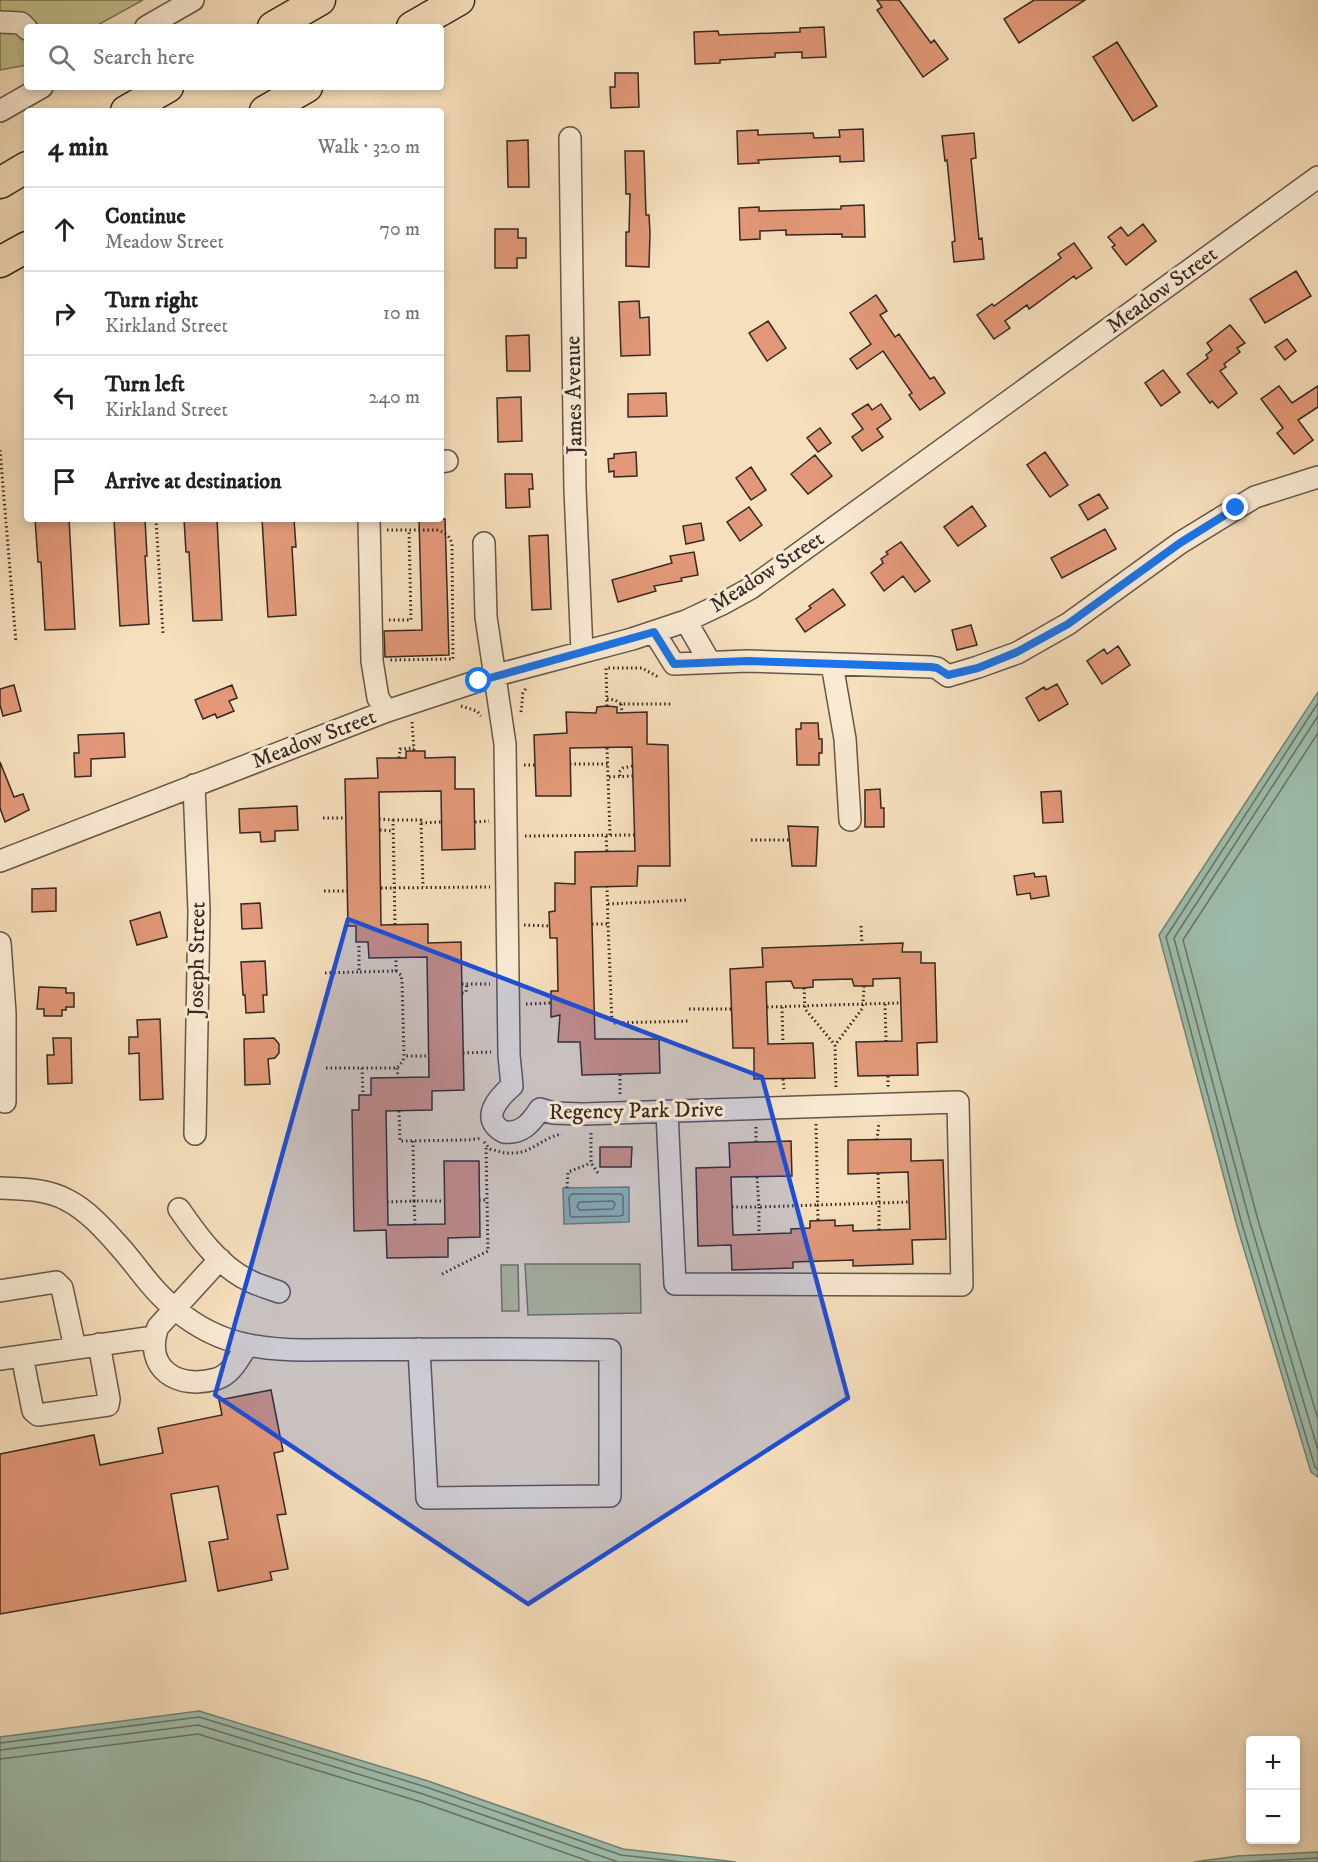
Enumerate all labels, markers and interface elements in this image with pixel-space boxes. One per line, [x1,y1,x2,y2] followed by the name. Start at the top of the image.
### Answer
[24,24,444,90] search box
[45,41,78,74] icon: search
[93,44,195,71] text: Search here
[48,131,108,164] text: 4 min
[318,135,420,160] text: Walk · 320 m
[105,203,186,230] text: Continue
[48,213,81,246] icon: ahead
[379,217,420,242] text: 70 m
[105,230,224,255] text: Meadow Street
[1101,241,1223,339] street label: Meadow Street
[105,287,198,314] text: Turn right
[48,297,81,330] icon: right
[383,301,420,326] text: 10 m
[105,314,228,339] text: Kirkland Street
[559,335,589,457] street label: James Avenue
[105,371,185,398] text: Turn left
[48,381,81,414] icon: left
[369,385,420,410] text: 240 m
[105,398,228,423] text: Kirkland Street
[48,465,81,498] icon: arrive
[105,468,282,495] text: Arrive at destination
[1222,494,1248,520] route end
[705,525,829,619] street label: Meadow Street
[465,667,491,693] route start
[248,703,380,775] street label: Meadow Street
[182,901,211,1019] street label: Joseph Street
[549,1096,723,1126] street label: Regency Park Drive
[1246,1736,1300,1844] map controls
[1246,1736,1300,1790] button: +
[1246,1790,1300,1844] button: −

